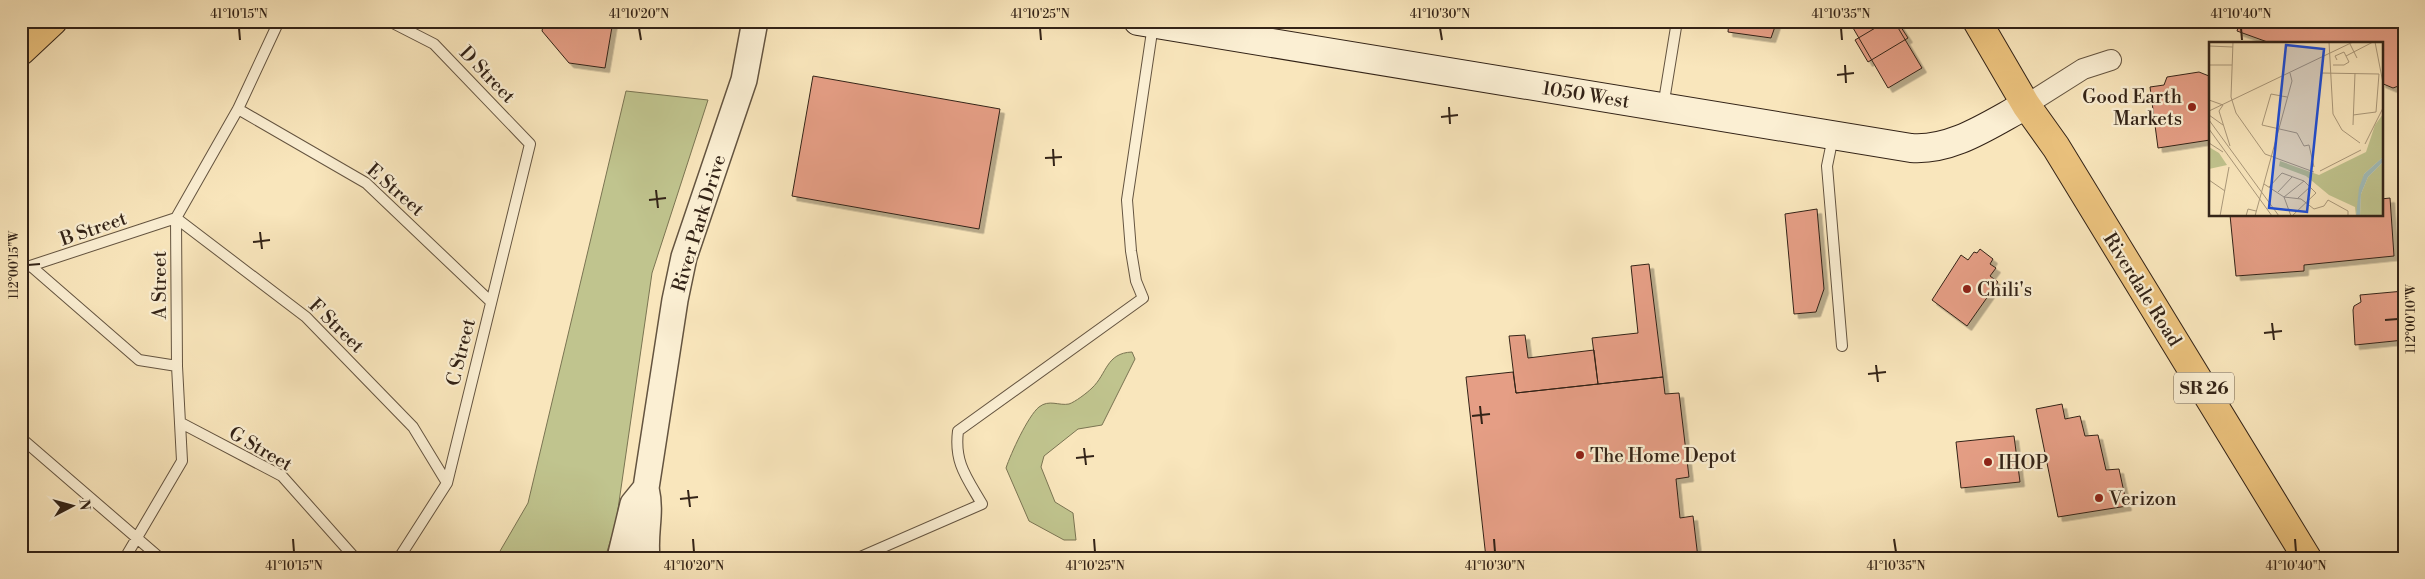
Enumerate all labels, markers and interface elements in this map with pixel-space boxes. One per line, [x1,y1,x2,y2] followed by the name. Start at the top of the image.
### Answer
[210,7,268,22] text: 41°10'15"N
[609,7,669,22] text: 41°10'20"N
[1010,7,1070,22] text: 41°10'25"N
[1410,7,1470,22] text: 41°10'30"N
[1811,7,1871,22] text: 41°10'35"N
[2211,7,2271,22] text: 41°10'40"N
[454,41,521,109] street label: D Street
[2209,42,2382,216] inset map
[1541,76,1631,114] street label: 1050 West
[2082,85,2182,131] place label: Good Earth Markets
[2186,101,2198,113] marker: Good Earth Markets
[667,152,731,295] street label: River Park Drive
[362,158,429,222] street label: E Street
[56,206,130,252] street label: B Street
[2098,228,2187,351] street label: Riverdale Road
[7,230,22,299] text: 112°00'15"W
[148,250,172,320] street label: A Street
[1977,278,2032,302] place label: Chili's
[1961,283,1973,295] marker: Chili's
[2404,283,2419,354] text: 112°00'10"W
[304,293,369,358] street label: F Street
[441,316,481,388] street label: C Street
[2174,372,2234,403] road number: SR 26
[224,421,297,477] street label: G Street
[1590,444,1737,468] place label: The Home Depot
[1574,449,1586,461] marker: The Home Depot
[1998,451,2048,475] place label: IHOP
[1982,456,1994,468] marker: IHOP
[48,482,98,532] north arrow
[2108,487,2177,511] place label: Verizon
[2093,492,2105,504] marker: Verizon
[74,498,93,511] text: N
[265,559,323,574] text: 41°10'15"N
[664,559,724,574] text: 41°10'20"N
[1065,559,1125,574] text: 41°10'25"N
[1465,559,1525,574] text: 41°10'30"N
[1866,559,1926,574] text: 41°10'35"N
[2266,559,2326,574] text: 41°10'40"N

